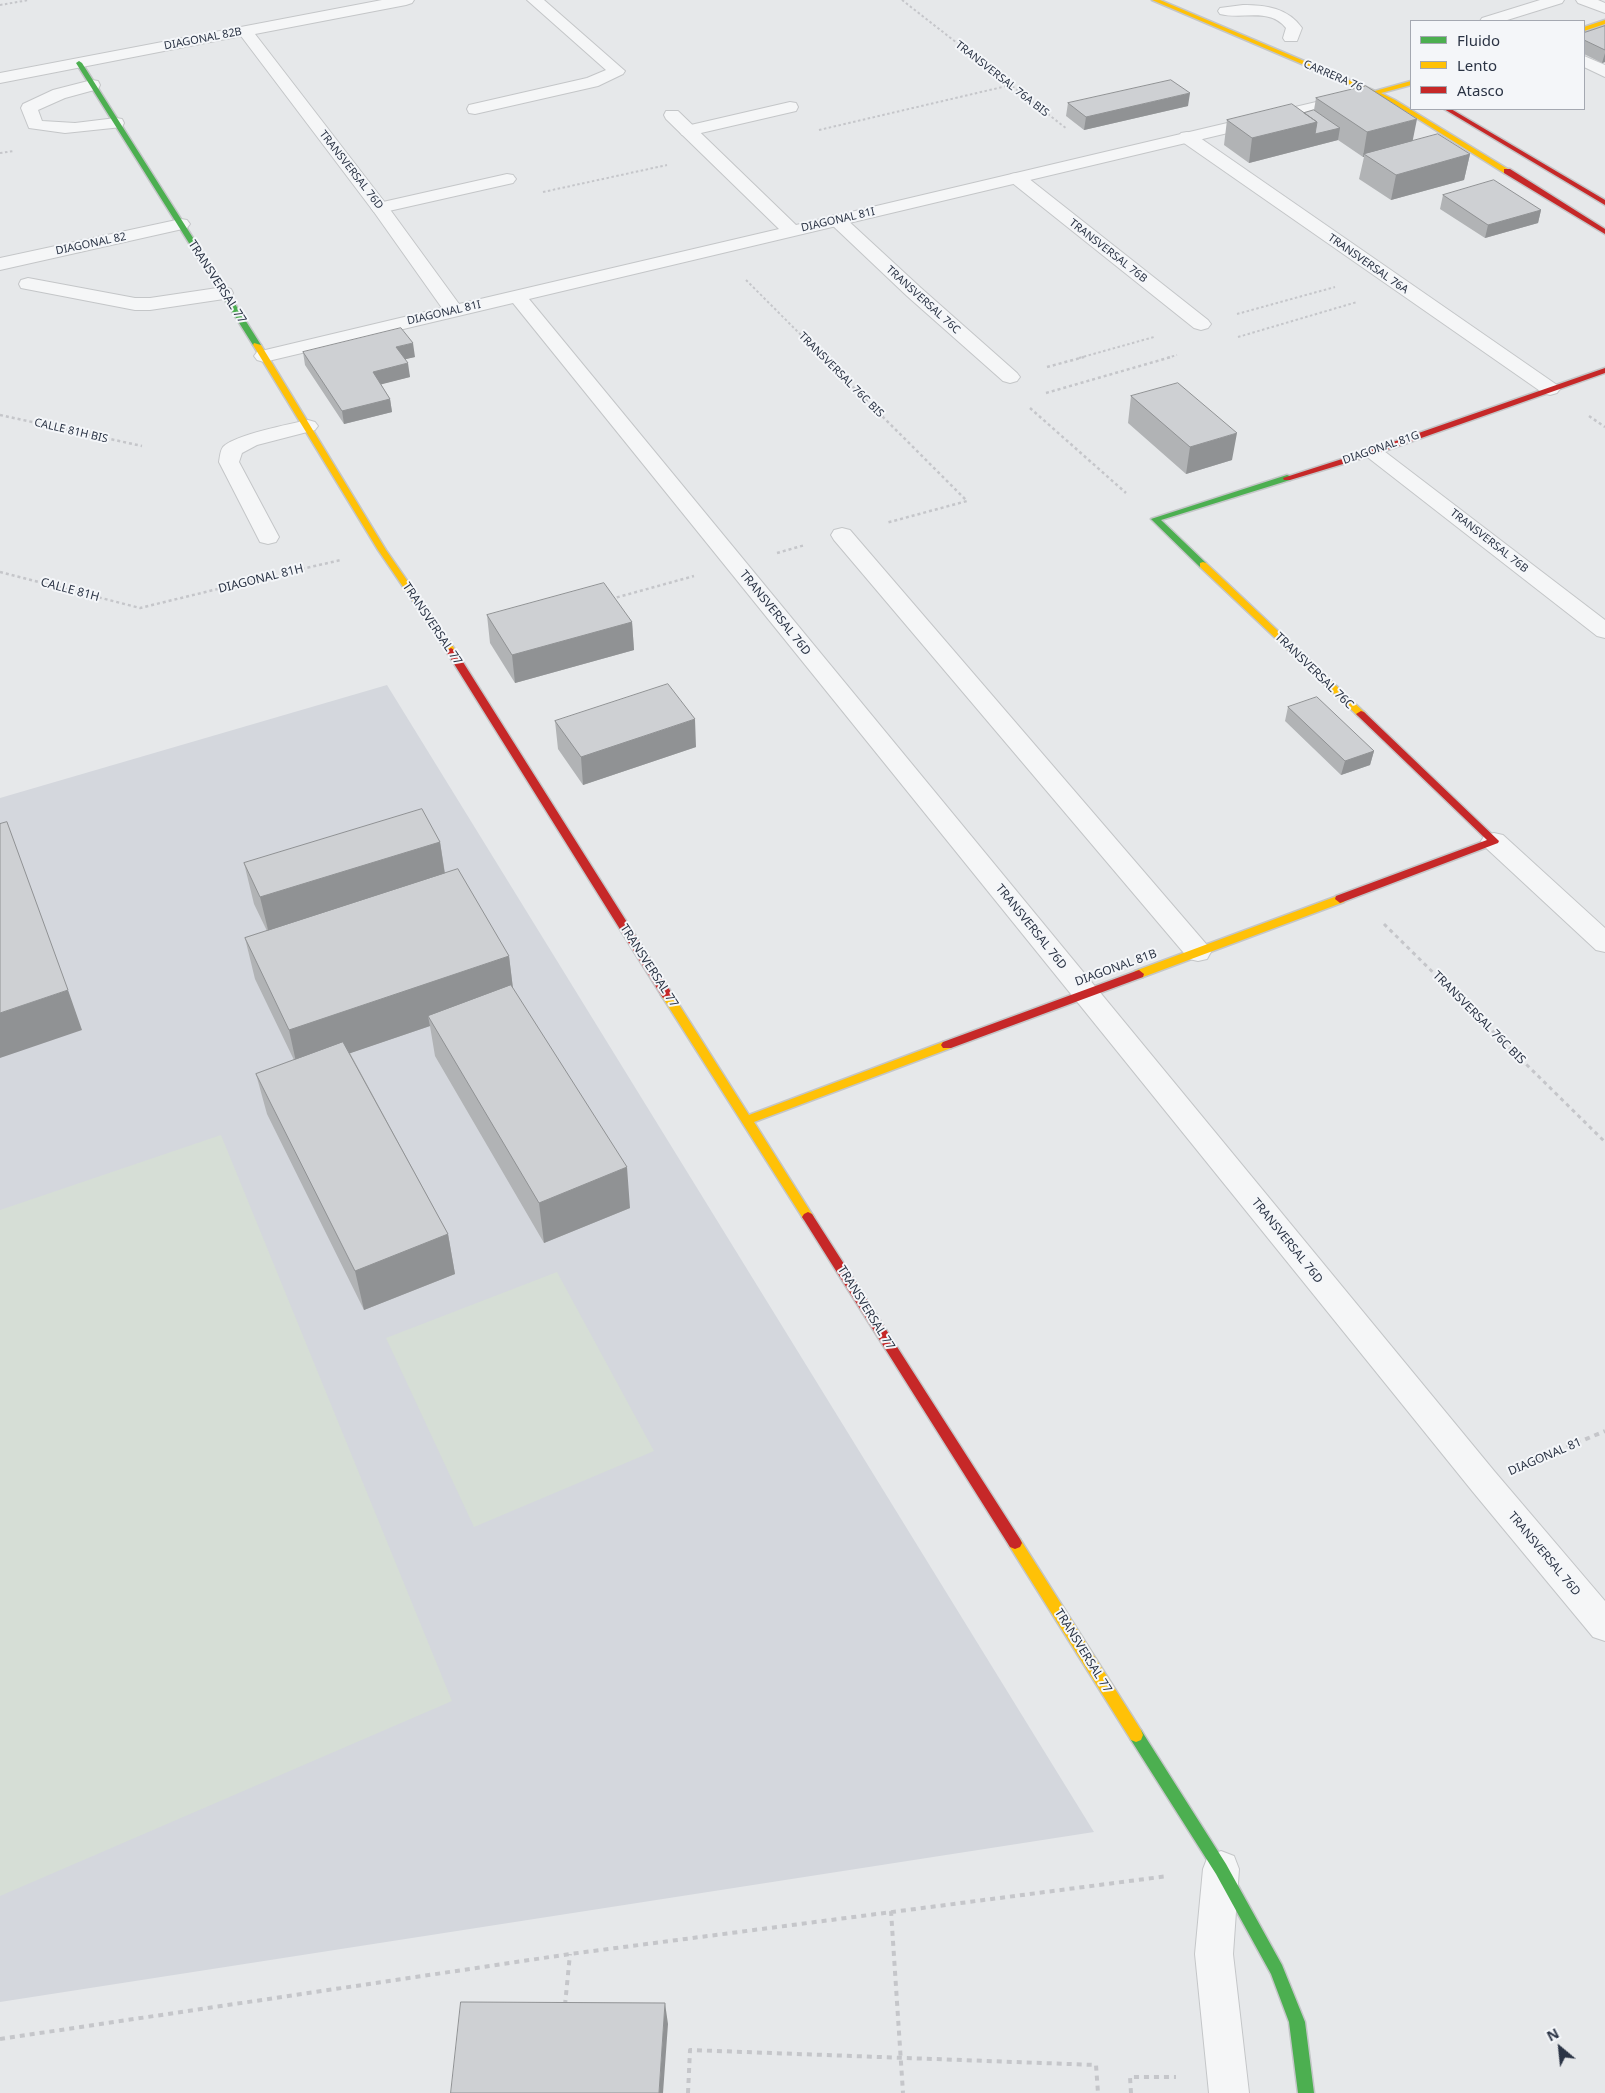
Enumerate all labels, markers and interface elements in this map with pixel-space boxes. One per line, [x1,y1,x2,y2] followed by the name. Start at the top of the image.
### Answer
[1410,20,1585,110] legend
[163,25,243,53] street label: DIAGONAL 82B
[1457,30,1500,50] text: Fluido
[953,38,1051,120] street label: TRANSVERSAL 76A BIS
[1457,55,1497,75] text: Lento
[1301,58,1365,94] street label: CARRERA 76
[1457,80,1504,100] text: Atasco
[316,128,386,212] street label: TRANSVERSAL 76D
[800,205,876,235] street label: DIAGONAL 81I
[1066,216,1150,286] street label: TRANSVERSAL 76B
[55,230,127,258] street label: DIAGONAL 82
[1325,231,1411,297] street label: TRANSVERSAL 76A
[185,238,249,326] street label: TRANSVERSAL 77
[883,263,963,337] street label: TRANSVERSAL 76C
[406,298,482,328] street label: DIAGONAL 81I
[796,330,886,420] street label: TRANSVERSAL 76C BIS
[33,416,109,446] street label: CALLE 81H BIS
[1341,429,1421,467] street label: DIAGONAL 81G
[1447,506,1531,576] street label: TRANSVERSAL 76B
[217,561,305,597] street label: DIAGONAL 81H
[736,568,814,658] street label: TRANSVERSAL 76D
[39,575,101,605] street label: CALLE 81H
[399,580,465,668] street label: TRANSVERSAL 77
[1272,630,1356,712] street label: TRANSVERSAL 76C
[992,882,1070,972] street label: TRANSVERSAL 76D
[617,922,681,1010] street label: TRANSVERSAL 77
[1073,947,1159,989] street label: DIAGONAL 81B
[1430,969,1528,1067] street label: TRANSVERSAL 76C BIS
[1248,1196,1326,1286] street label: TRANSVERSAL 76D
[834,1263,898,1353] street label: TRANSVERSAL 77
[1506,1435,1584,1479] street label: DIAGONAL 81
[1505,1509,1583,1599] street label: TRANSVERSAL 76D
[1051,1606,1115,1696] street label: TRANSVERSAL 77
[1535,2023,1585,2073] north arrow
[1543,2023,1562,2045] text: N

